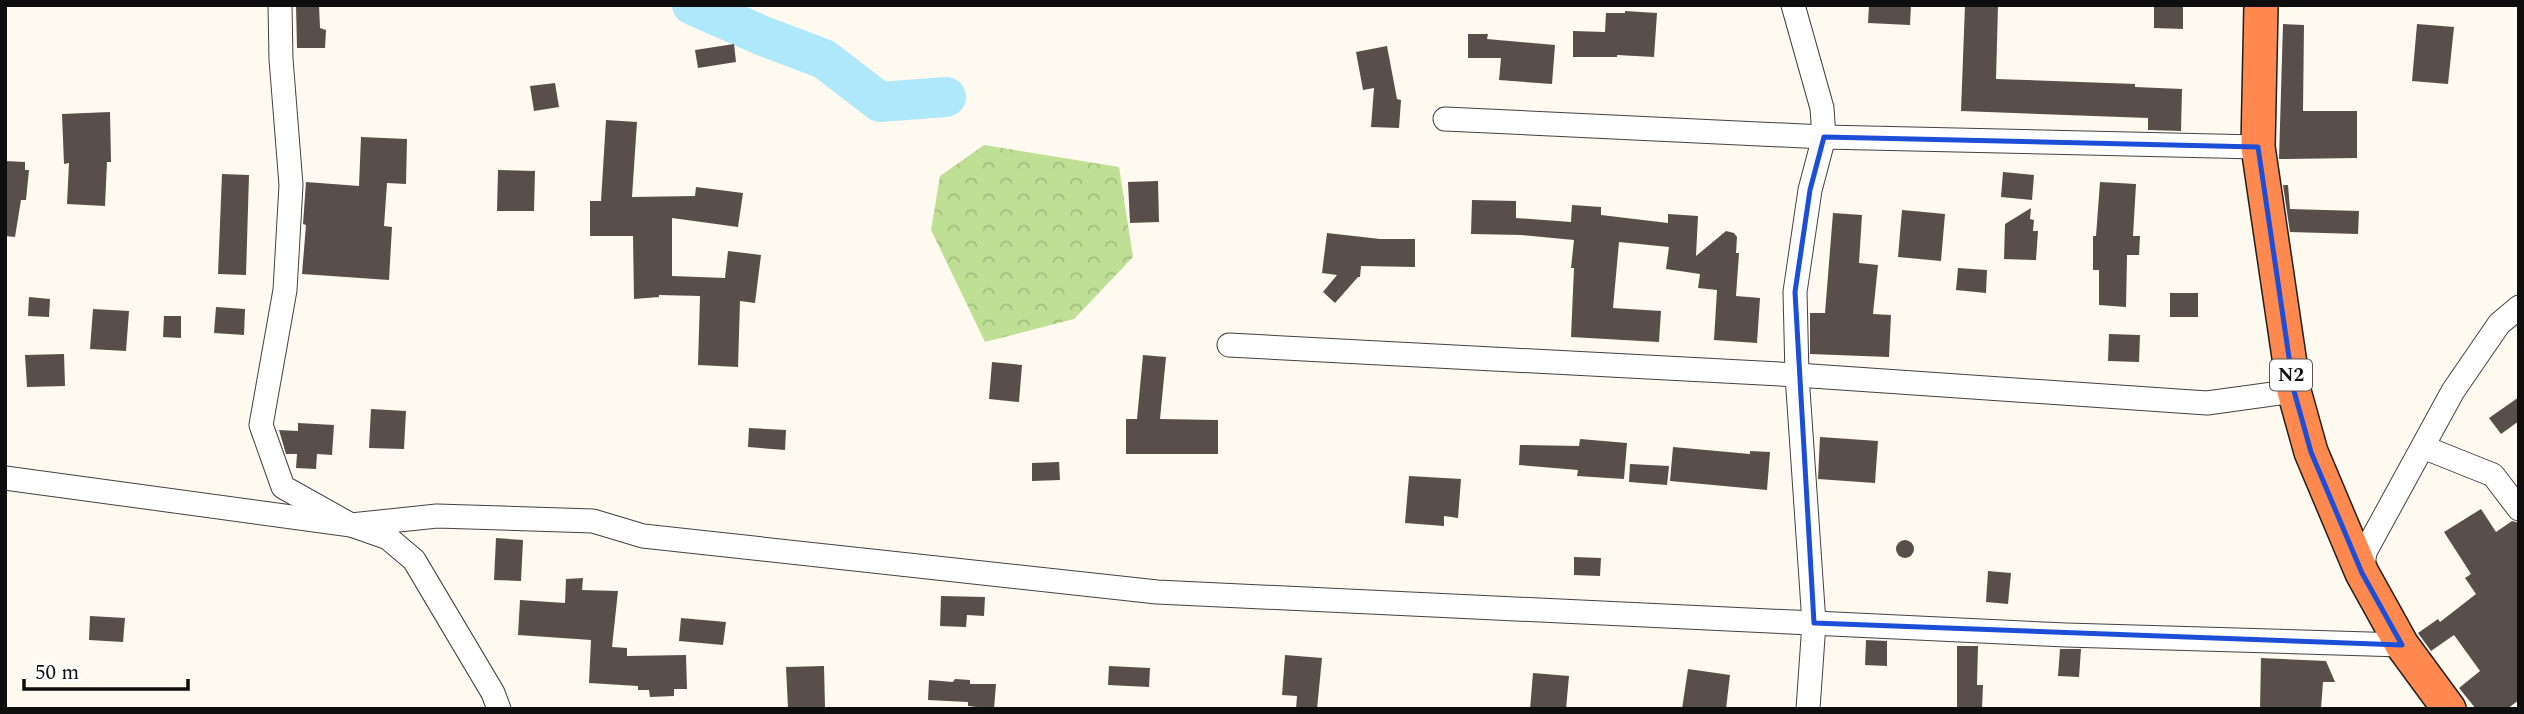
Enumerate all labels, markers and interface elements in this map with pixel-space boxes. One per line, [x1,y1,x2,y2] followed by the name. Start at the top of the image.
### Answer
[2270,360,2312,390] road number: N2
[24,648,189,692] scale bar
[35,657,79,689] text: 50 m

